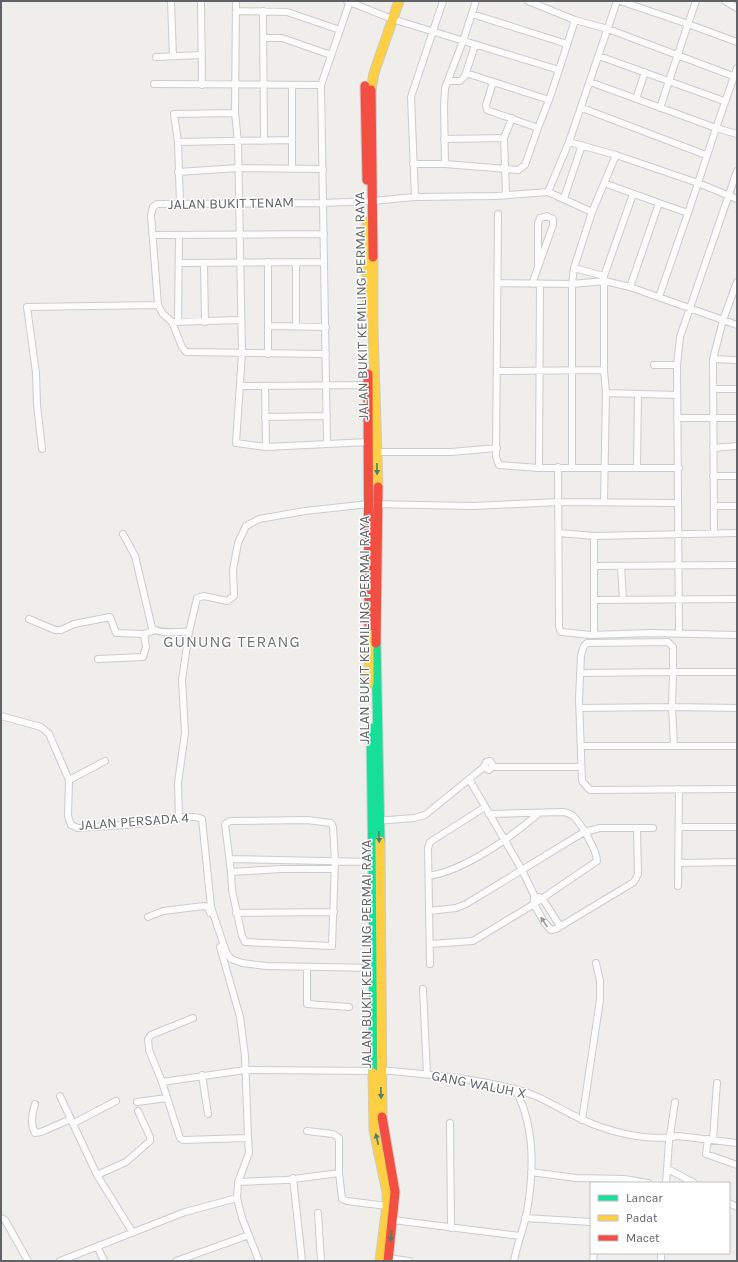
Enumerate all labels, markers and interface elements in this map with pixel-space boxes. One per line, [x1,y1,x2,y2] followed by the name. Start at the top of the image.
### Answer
[351,192,372,420] street label: JALAN BUKIT KEMILING PERMAI RAYA
[168,194,294,213] street label: JALAN BUKIT TENAM
[374,463,380,476] one-way arrow
[356,516,373,744] street label: JALAN BUKIT KEMILING PERMAI RAYA
[163,632,301,651] district label: GUNUNG TERANG
[78,809,190,834] street label: JALAN PERSADA 4
[376,831,382,844] one-way arrow
[358,840,375,1068] street label: JALAN BUKIT KEMILING PERMAI RAYA
[541,916,548,928] one-way arrow
[430,1067,528,1102] street label: GANG WALUH X
[378,1087,384,1100] one-way arrow
[373,1133,379,1146] one-way arrow
[590,1182,730,1254] legend
[626,1191,663,1205] text: Lancar
[626,1211,658,1225] text: Padat
[388,1230,394,1242] one-way arrow
[626,1231,660,1245] text: Macet

